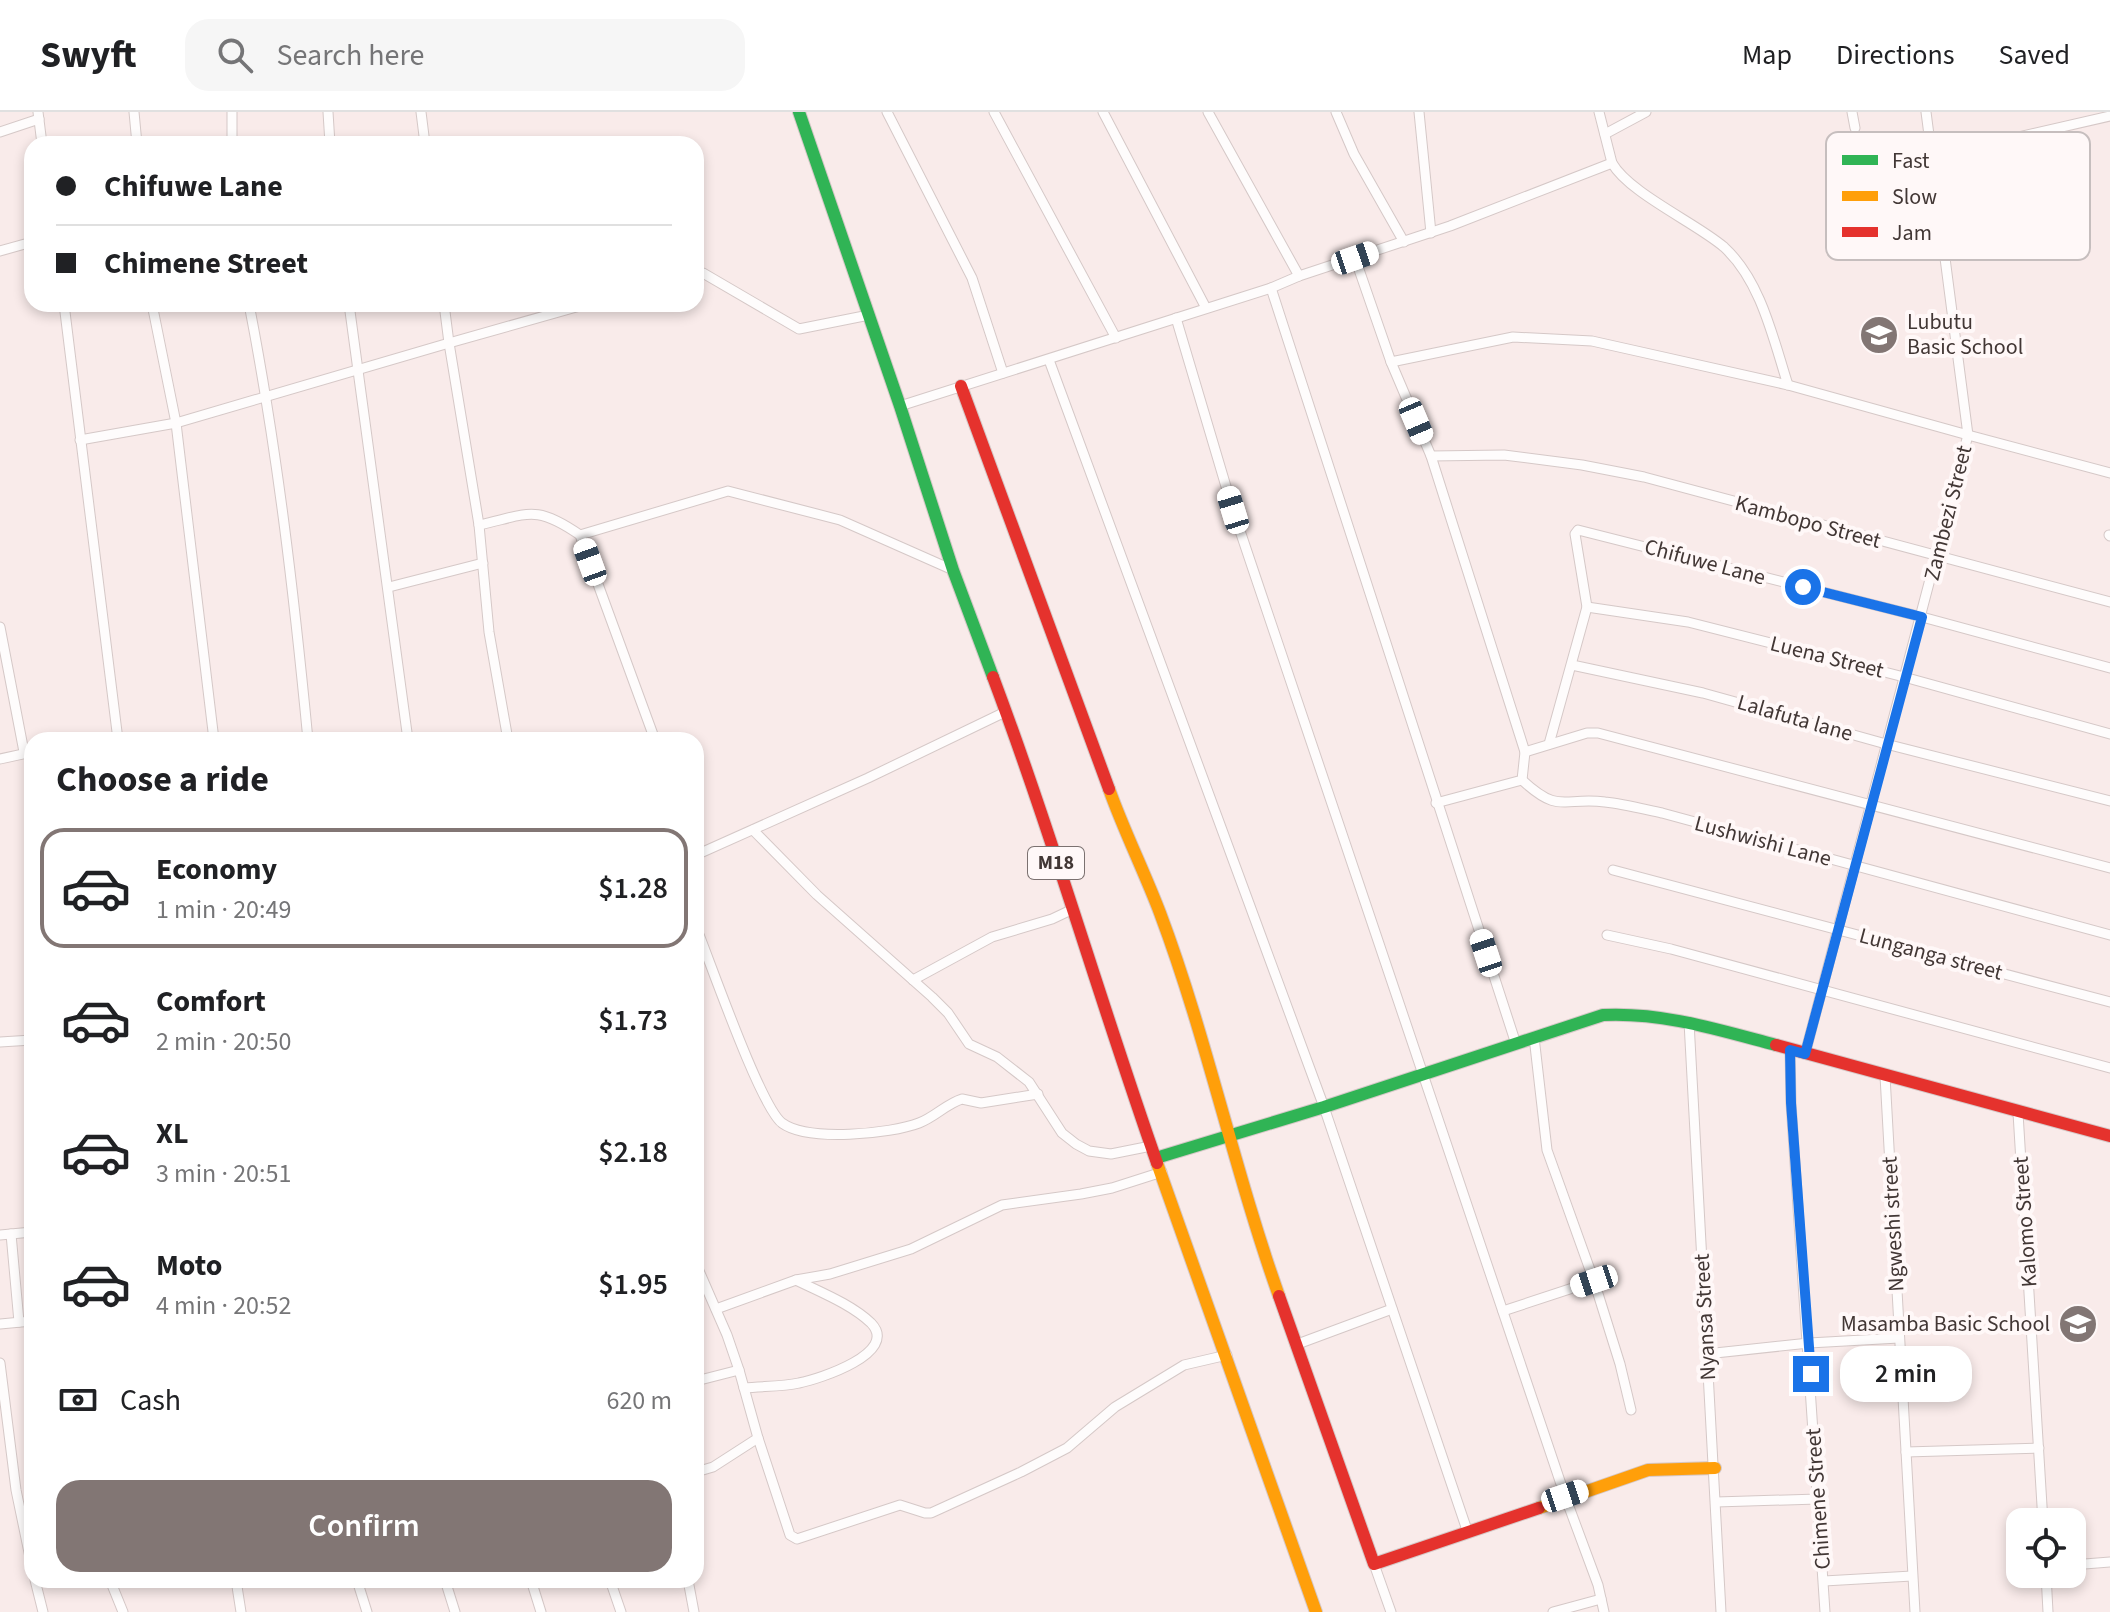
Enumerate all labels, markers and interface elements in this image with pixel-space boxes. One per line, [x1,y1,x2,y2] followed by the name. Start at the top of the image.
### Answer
[185,19,745,91] search box
[40,28,137,82] text: Swyft
[213,33,257,77] icon: search
[277,34,424,77] text: Search here
[1742,35,1792,75] text: Map
[1836,35,1955,75] text: Directions
[1999,35,2070,75] text: Saved
[1826,132,2090,260] legend
[1892,145,1930,177] text: Fast
[104,165,283,208] text: Chifuwe Lane
[1892,181,1937,213] text: Slow
[1892,217,1932,249] text: Jam
[1328,239,1382,277] car
[104,242,308,285] text: Chimene Street
[1907,306,2023,363] place label: Lubutu Basic School
[1858,314,1900,356] school or university icon: Lubutu Basic School
[1396,394,1436,448] car
[1916,442,1980,584] street label: Zambezi Street
[1215,484,1251,536] car
[1732,487,1885,557] street label: Kambopo Street
[1641,530,1769,594] street label: Chifuwe Lane
[571,535,609,589] car
[1785,569,1821,605] route start
[1767,627,1888,687] street label: Luena Street
[1733,686,1857,750] street label: Lalafuta lane
[56,754,269,805] text: Choose a ride
[1691,807,1835,875] street label: Lushwishi Lane
[1028,847,1084,879] road number: M18
[156,848,277,891] text: Economy
[60,852,132,924] icon: car
[598,867,668,910] text: $1.28
[156,891,291,928] text: 1 min · 20:49
[1856,919,2007,989] street label: Lunganga street
[1467,926,1505,980] car
[156,980,266,1023] text: Comfort
[60,984,132,1056] icon: car
[598,999,668,1042] text: $1.73
[156,1023,291,1060] text: 2 min · 20:50
[156,1112,189,1155] text: XL
[60,1116,132,1188] icon: car
[598,1131,668,1174] text: $2.18
[156,1155,291,1192] text: 3 min · 20:51
[1873,1155,1913,1293] street label: Ngweshi street
[2004,1155,2046,1288] street label: Kalomo Street
[156,1244,222,1287] text: Moto
[60,1248,132,1320] icon: car
[1686,1252,1724,1381] street label: Nyansa Street
[1567,1262,1621,1300] car
[598,1263,668,1306] text: $1.95
[156,1287,291,1324] text: 4 min · 20:52
[2057,1303,2099,1345] school or university icon: Masamba Basic School
[1841,1308,2050,1340] place label: Masamba Basic School
[1839,1346,1971,1402] callout: 2 min
[1875,1355,1937,1392] text: 2 min
[1793,1356,1829,1392] route end
[56,1378,100,1422] icon: cash
[120,1379,181,1422] text: Cash
[606,1382,672,1419] text: 620 m
[1797,1427,1839,1571] street label: Chimene Street
[1538,1477,1592,1515] car
[56,1480,672,1572] button: Confirm
[2006,1508,2086,1588] map controls
[2006,1508,2086,1588] button: locate

